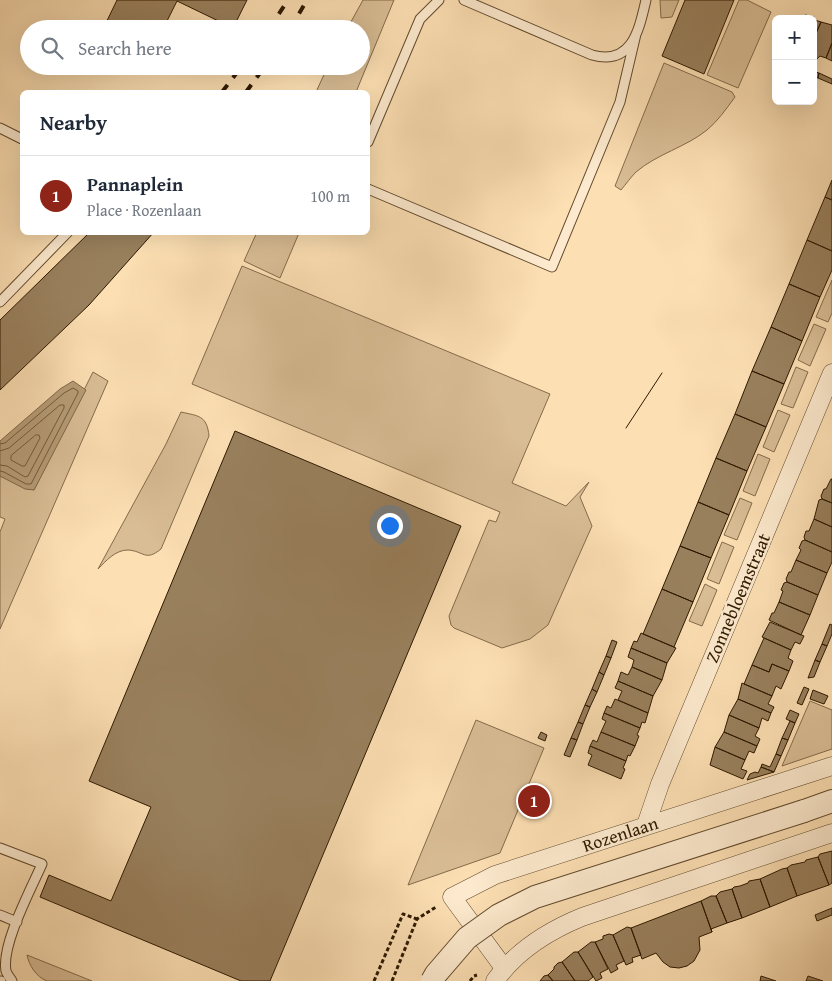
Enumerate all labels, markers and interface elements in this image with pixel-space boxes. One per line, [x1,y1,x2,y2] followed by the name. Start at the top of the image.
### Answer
[772,15,817,105] map controls
[772,15,817,60] button: +
[20,20,370,75] search box
[38,34,66,62] icon: search
[78,34,172,62] text: Search here
[772,60,817,105] button: −
[40,107,107,138] text: Nearby
[87,170,183,198] text: Pannaplein
[52,184,60,208] text: 1
[310,184,350,208] text: 100 m
[87,198,201,222] text: Place · Rozenlaan
[377,513,403,539] your location
[698,528,777,667] street label: Zonnebloemstraat
[518,782,550,820] pin: 1
[579,809,662,859] street label: Rozenlaan

